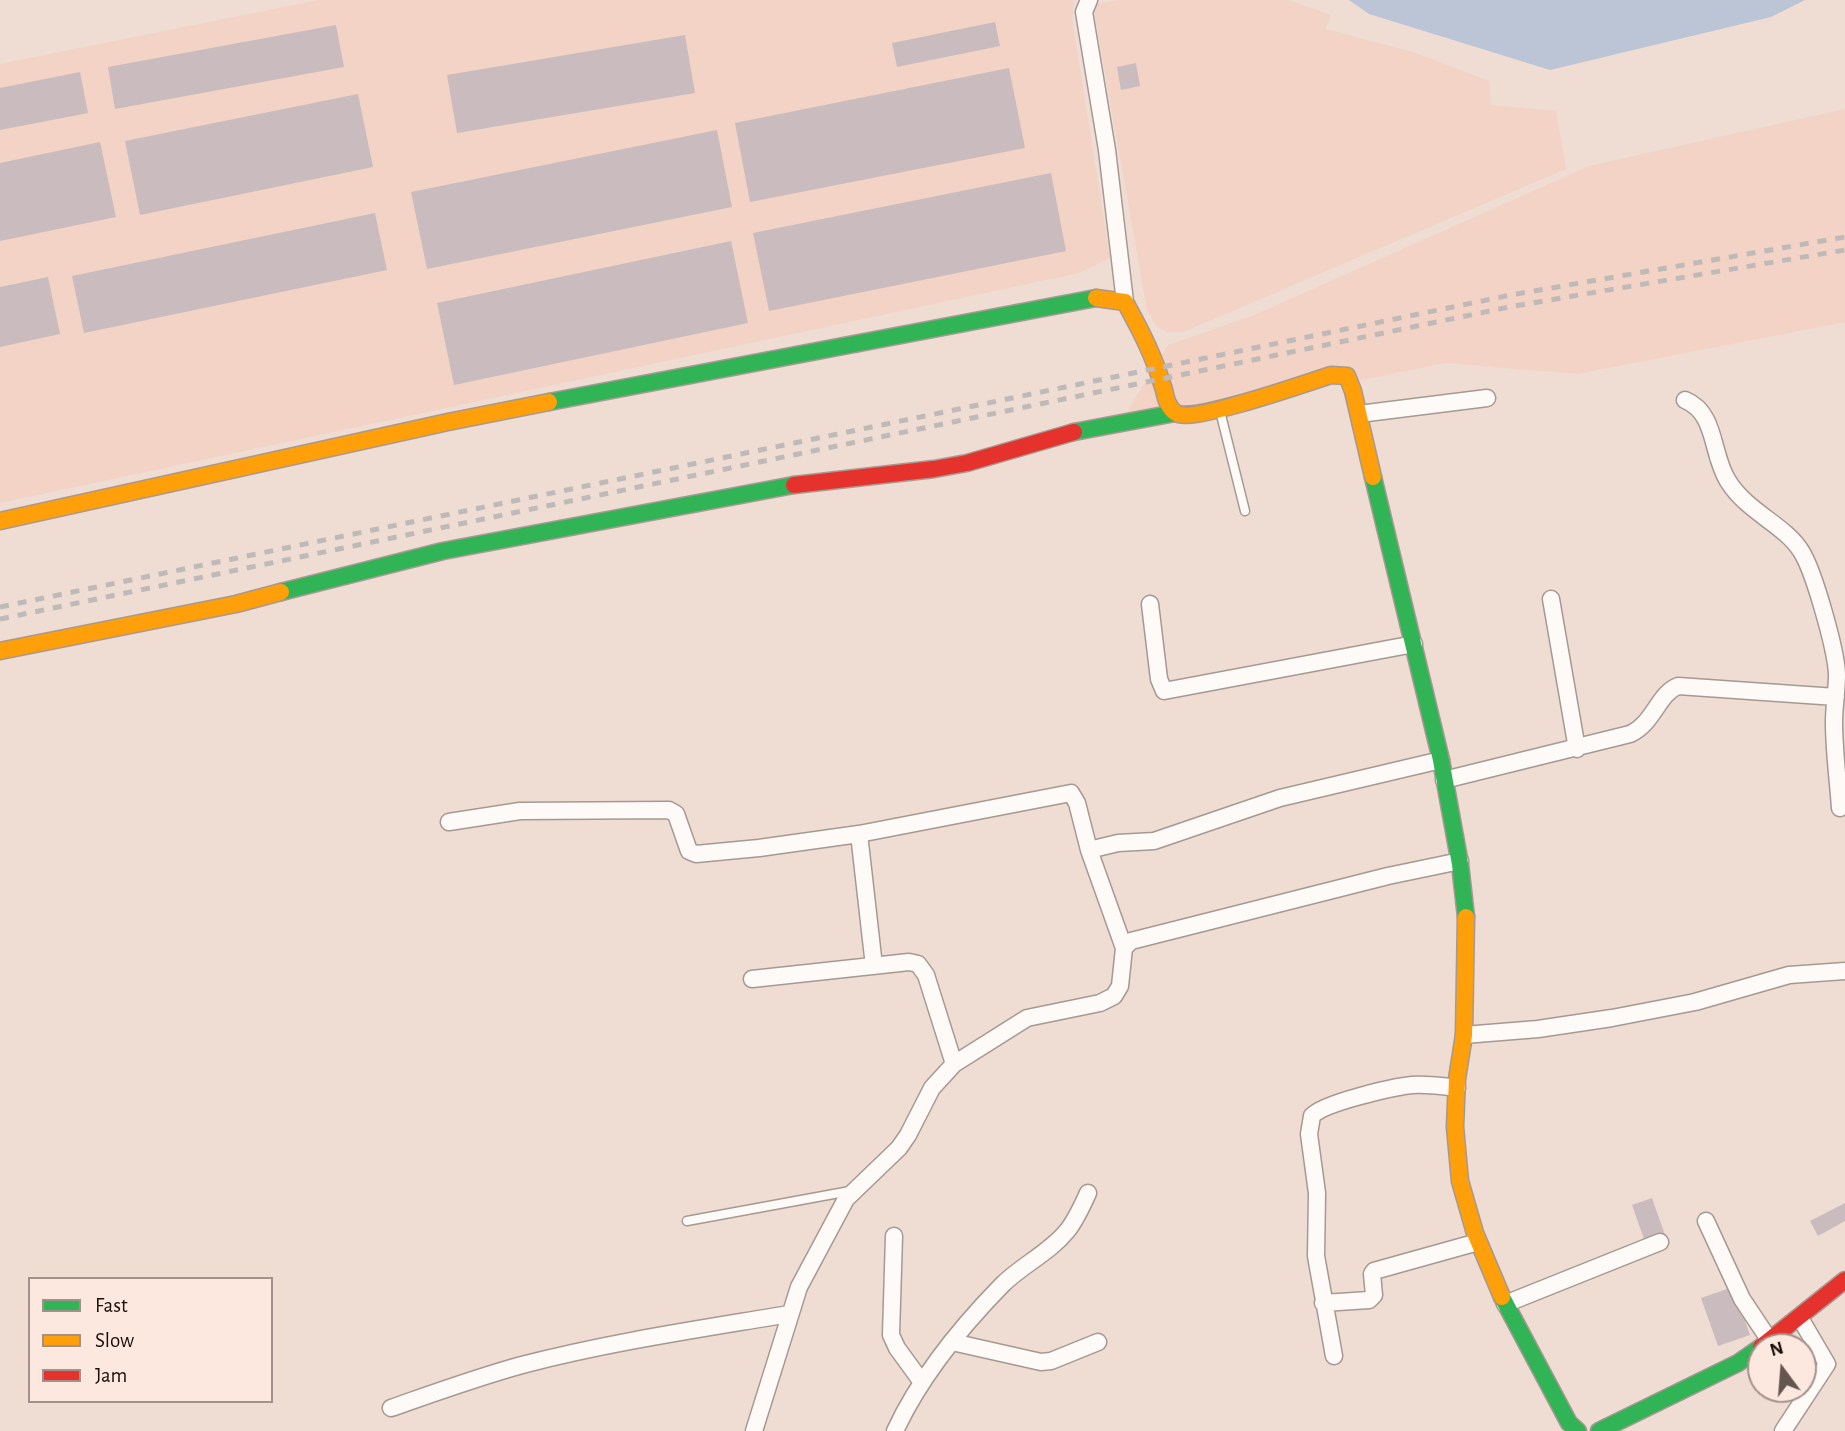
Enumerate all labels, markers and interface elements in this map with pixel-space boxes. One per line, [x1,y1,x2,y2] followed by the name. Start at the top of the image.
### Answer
[28,1277,273,1403] legend
[95,1295,128,1316] text: Fast
[95,1330,134,1351] text: Slow
[1747,1333,1817,1403] north arrow
[1768,1338,1786,1360] text: N
[95,1365,127,1386] text: Jam

